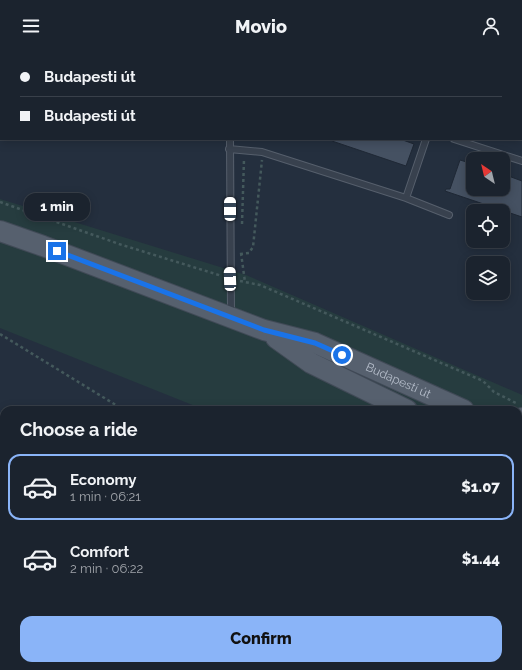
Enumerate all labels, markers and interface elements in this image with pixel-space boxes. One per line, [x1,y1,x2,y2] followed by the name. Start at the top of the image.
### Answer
[20,15,42,37] icon: menu
[480,15,502,37] icon: person
[235,16,287,37] text: Movio
[44,68,136,86] text: Budapesti út
[44,107,136,125] text: Budapesti út
[466,152,510,196] north arrow
[466,152,510,300] map controls
[24,193,90,221] callout: 1 min
[224,197,236,221] car
[40,199,74,214] text: 1 min
[466,204,510,248] button: locate
[48,242,66,260] route end
[466,256,510,300] button: layers
[224,267,236,291] car
[333,346,351,364] route start
[363,360,433,401] street label: Budapesti út
[20,419,138,440] text: Choose a ride
[22,469,58,505] icon: car
[70,471,137,489] text: Economy
[461,478,500,496] text: $1.07
[70,489,141,504] text: 1 min · 06:21
[22,541,58,577] icon: car
[70,543,129,561] text: Comfort
[462,550,500,568] text: $1.44
[70,561,143,576] text: 2 min · 06:22
[20,616,502,662] button: Confirm

